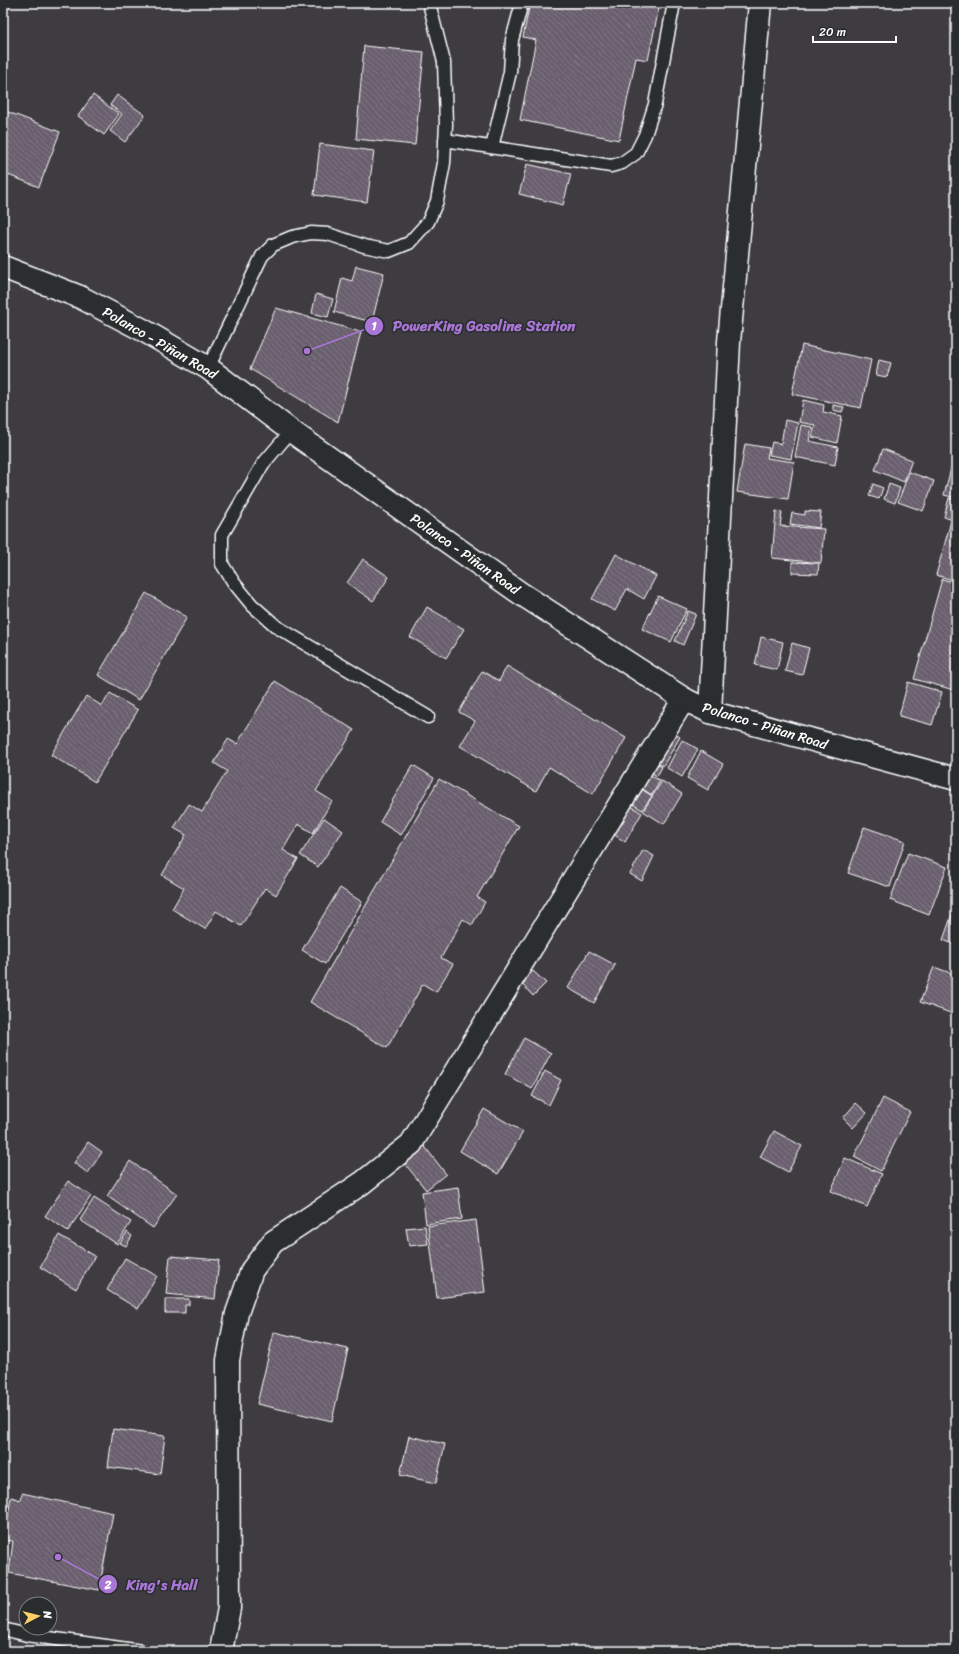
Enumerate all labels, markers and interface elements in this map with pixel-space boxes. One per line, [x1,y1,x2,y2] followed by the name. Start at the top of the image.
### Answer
[813,18,896,44] scale bar
[819,21,846,43] text: 20 m
[98,300,224,387] street label: Polanco - Piñan Road
[364,312,583,339] callout: PowerKing Gasoline Station
[393,313,576,339] text: PowerKing Gasoline Station
[371,315,377,337] text: 1
[405,507,527,602] street label: Polanco - Piñan Road
[699,695,832,757] street label: Polanco - Piñan Road
[98,1571,206,1598] callout: King's Hall
[125,1572,198,1598] text: King's Hall
[104,1574,112,1596] text: 2
[18,1596,58,1636] north arrow
[37,1609,57,1620] text: N

